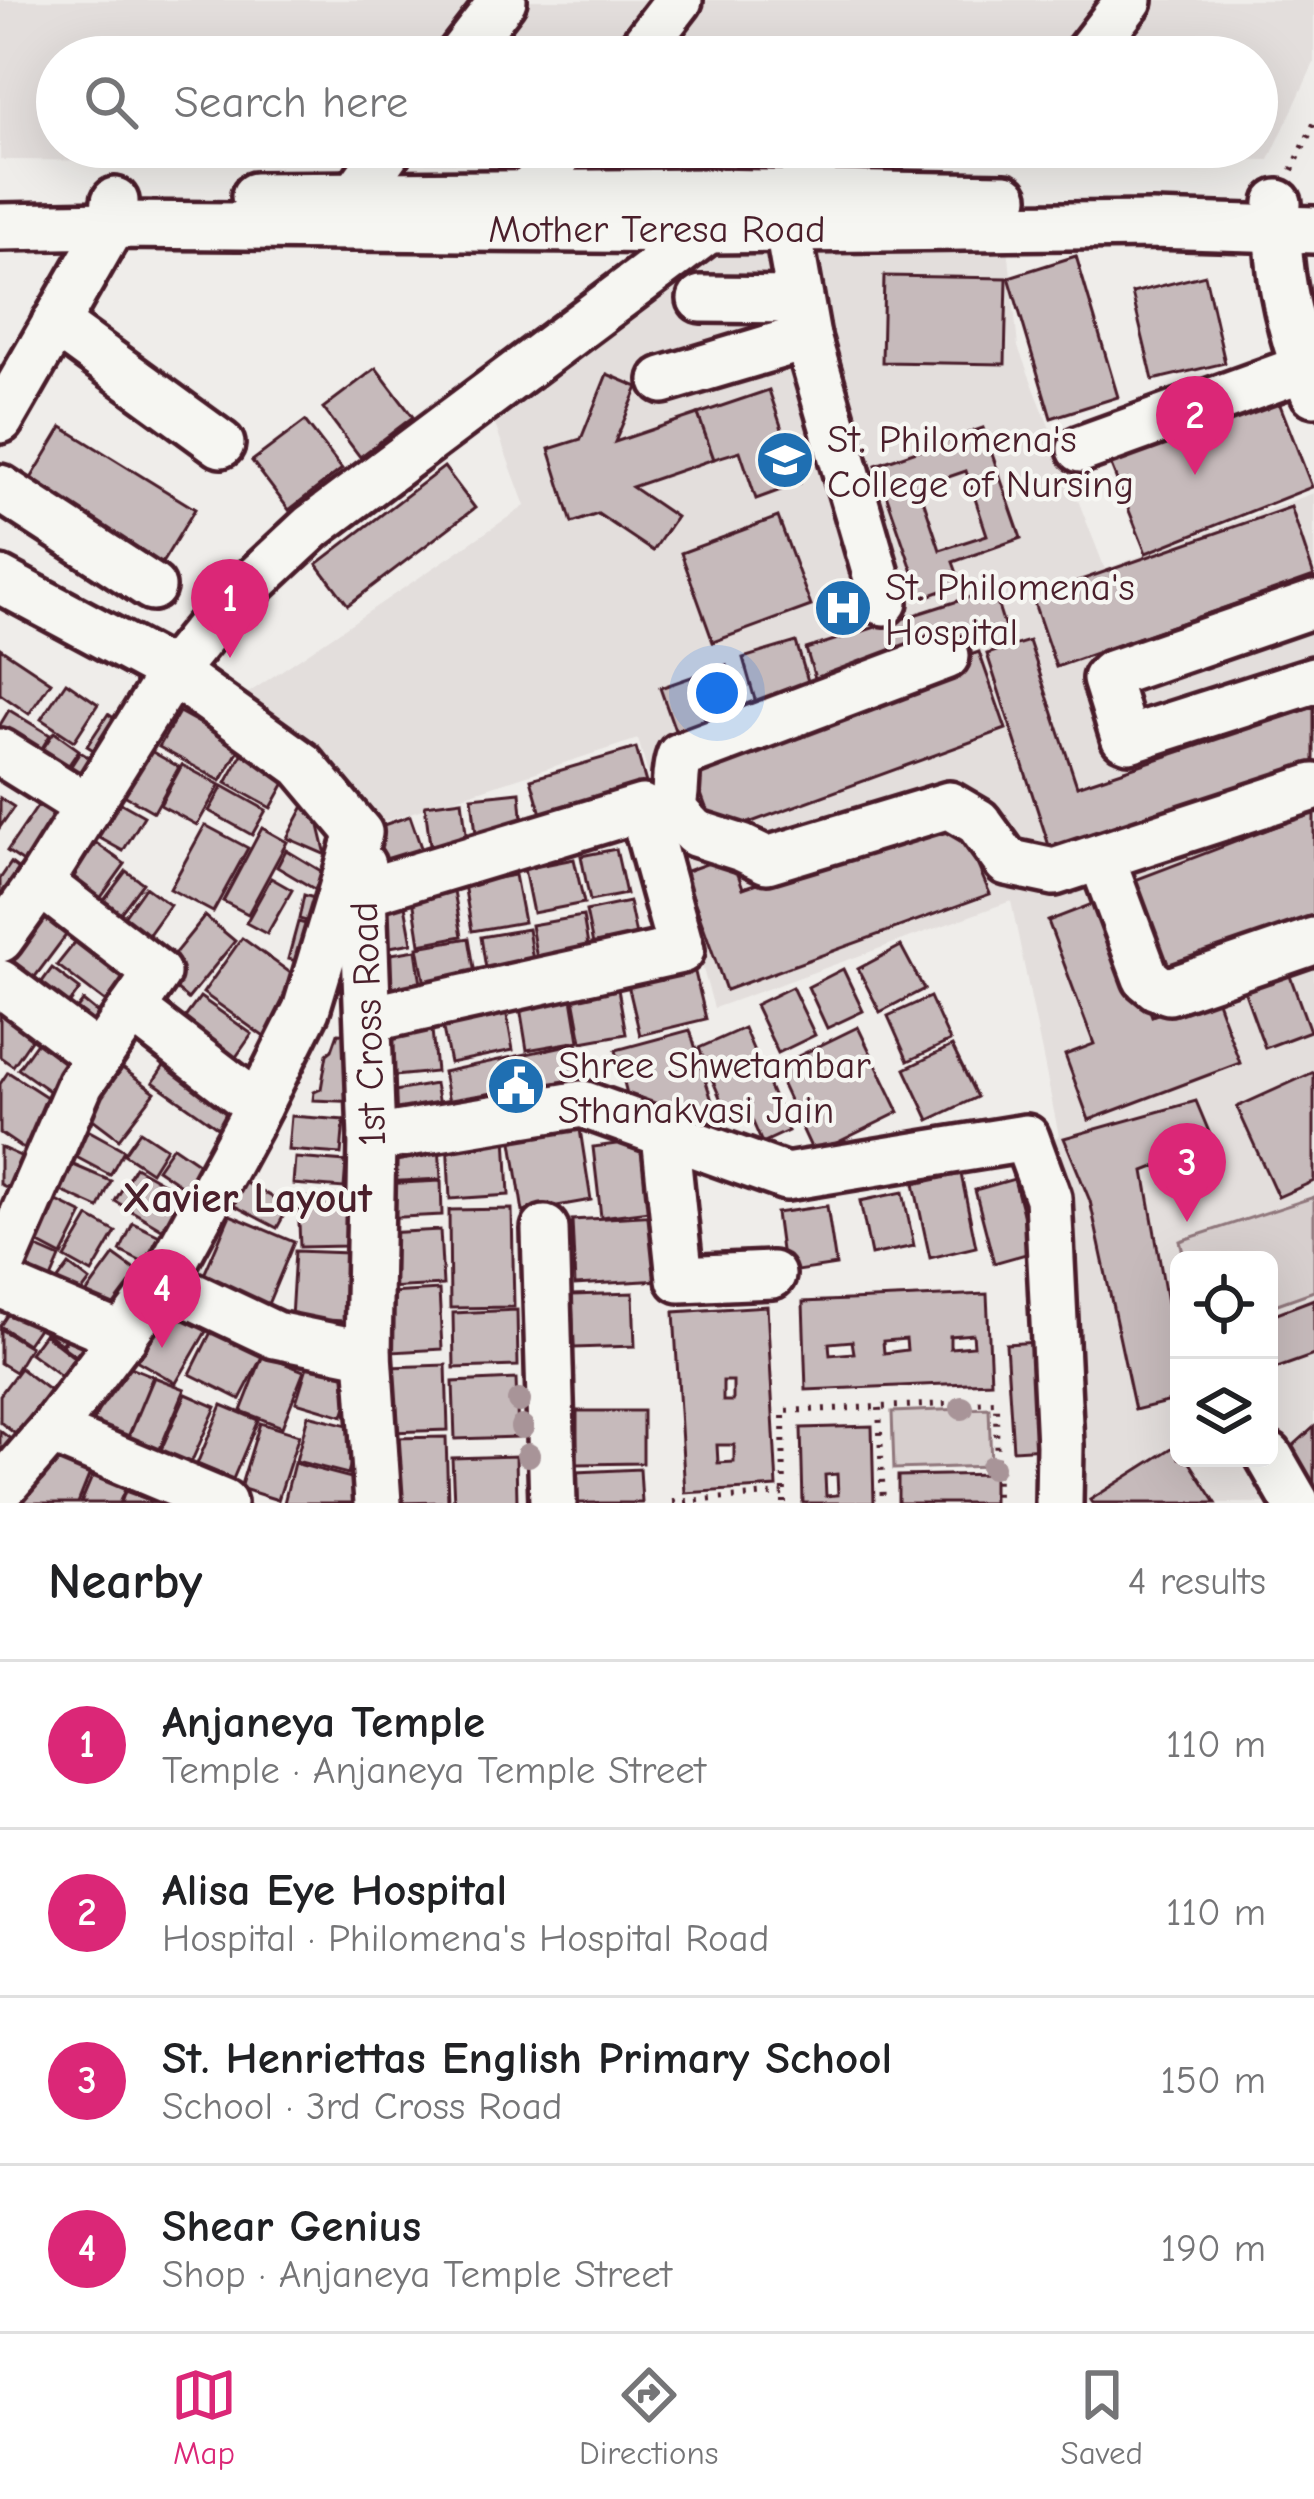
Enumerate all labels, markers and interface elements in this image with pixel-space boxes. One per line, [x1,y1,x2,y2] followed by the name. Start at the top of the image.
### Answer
[36,36,1278,168] search box
[78,69,144,135] icon: search
[174,76,408,128] text: Search here
[488,207,826,252] street label: Mother Teresa Road
[1156,376,1234,475] pin: 2
[827,417,1134,507] place label: St. Philomena's College of Nursing
[754,429,816,491] school or university icon: St. Philomena's College of Nursing
[191,559,269,658] pin: 1
[885,565,1135,655] place label: St. Philomena's Hospital
[812,577,874,639] hospital icon: St. Philomena's Hospital
[687,663,747,723] your location
[342,901,395,1147] street label: 1st Cross Road
[558,1043,871,1133] place label: Shree Shwetambar Sthanakvasi Jain
[485,1055,547,1117] public building icon: Shree Shwetambar Sthanakvasi Jain
[1148,1123,1226,1222] pin: 3
[122,1174,373,1223] district label: Xavier Layout
[123,1249,201,1348] pin: 4
[1170,1251,1278,1467] map controls
[1170,1251,1278,1359] button: locate
[1170,1359,1278,1467] button: layers
[48,1552,202,1611] text: Nearby
[1128,1559,1266,1604] text: 4 results
[162,1696,485,1748] text: Anjaneya Temple
[79,1722,95,1767] text: 1
[1166,1722,1266,1767] text: 110 m
[162,1748,706,1793] text: Temple · Anjaneya Temple Street
[162,1864,507,1916] text: Alisa Eye Hospital
[77,1890,97,1935] text: 2
[1166,1890,1266,1935] text: 110 m
[162,1916,769,1961] text: Hospital · Philomena's Hospital Road
[162,2032,892,2084] text: St. Henriettas English Primary School
[77,2058,97,2103] text: 3
[1160,2058,1266,2103] text: 150 m
[162,2084,563,2129] text: School · 3rd Cross Road
[162,2200,421,2252] text: Shear Genius
[78,2226,96,2271] text: 4
[1161,2226,1266,2271] text: 190 m
[162,2252,672,2297] text: Shop · Anjaneya Temple Street
[171,2362,237,2472] tab: Map
[579,2362,719,2472] tab: Directions
[1061,2362,1143,2472] tab: Saved

